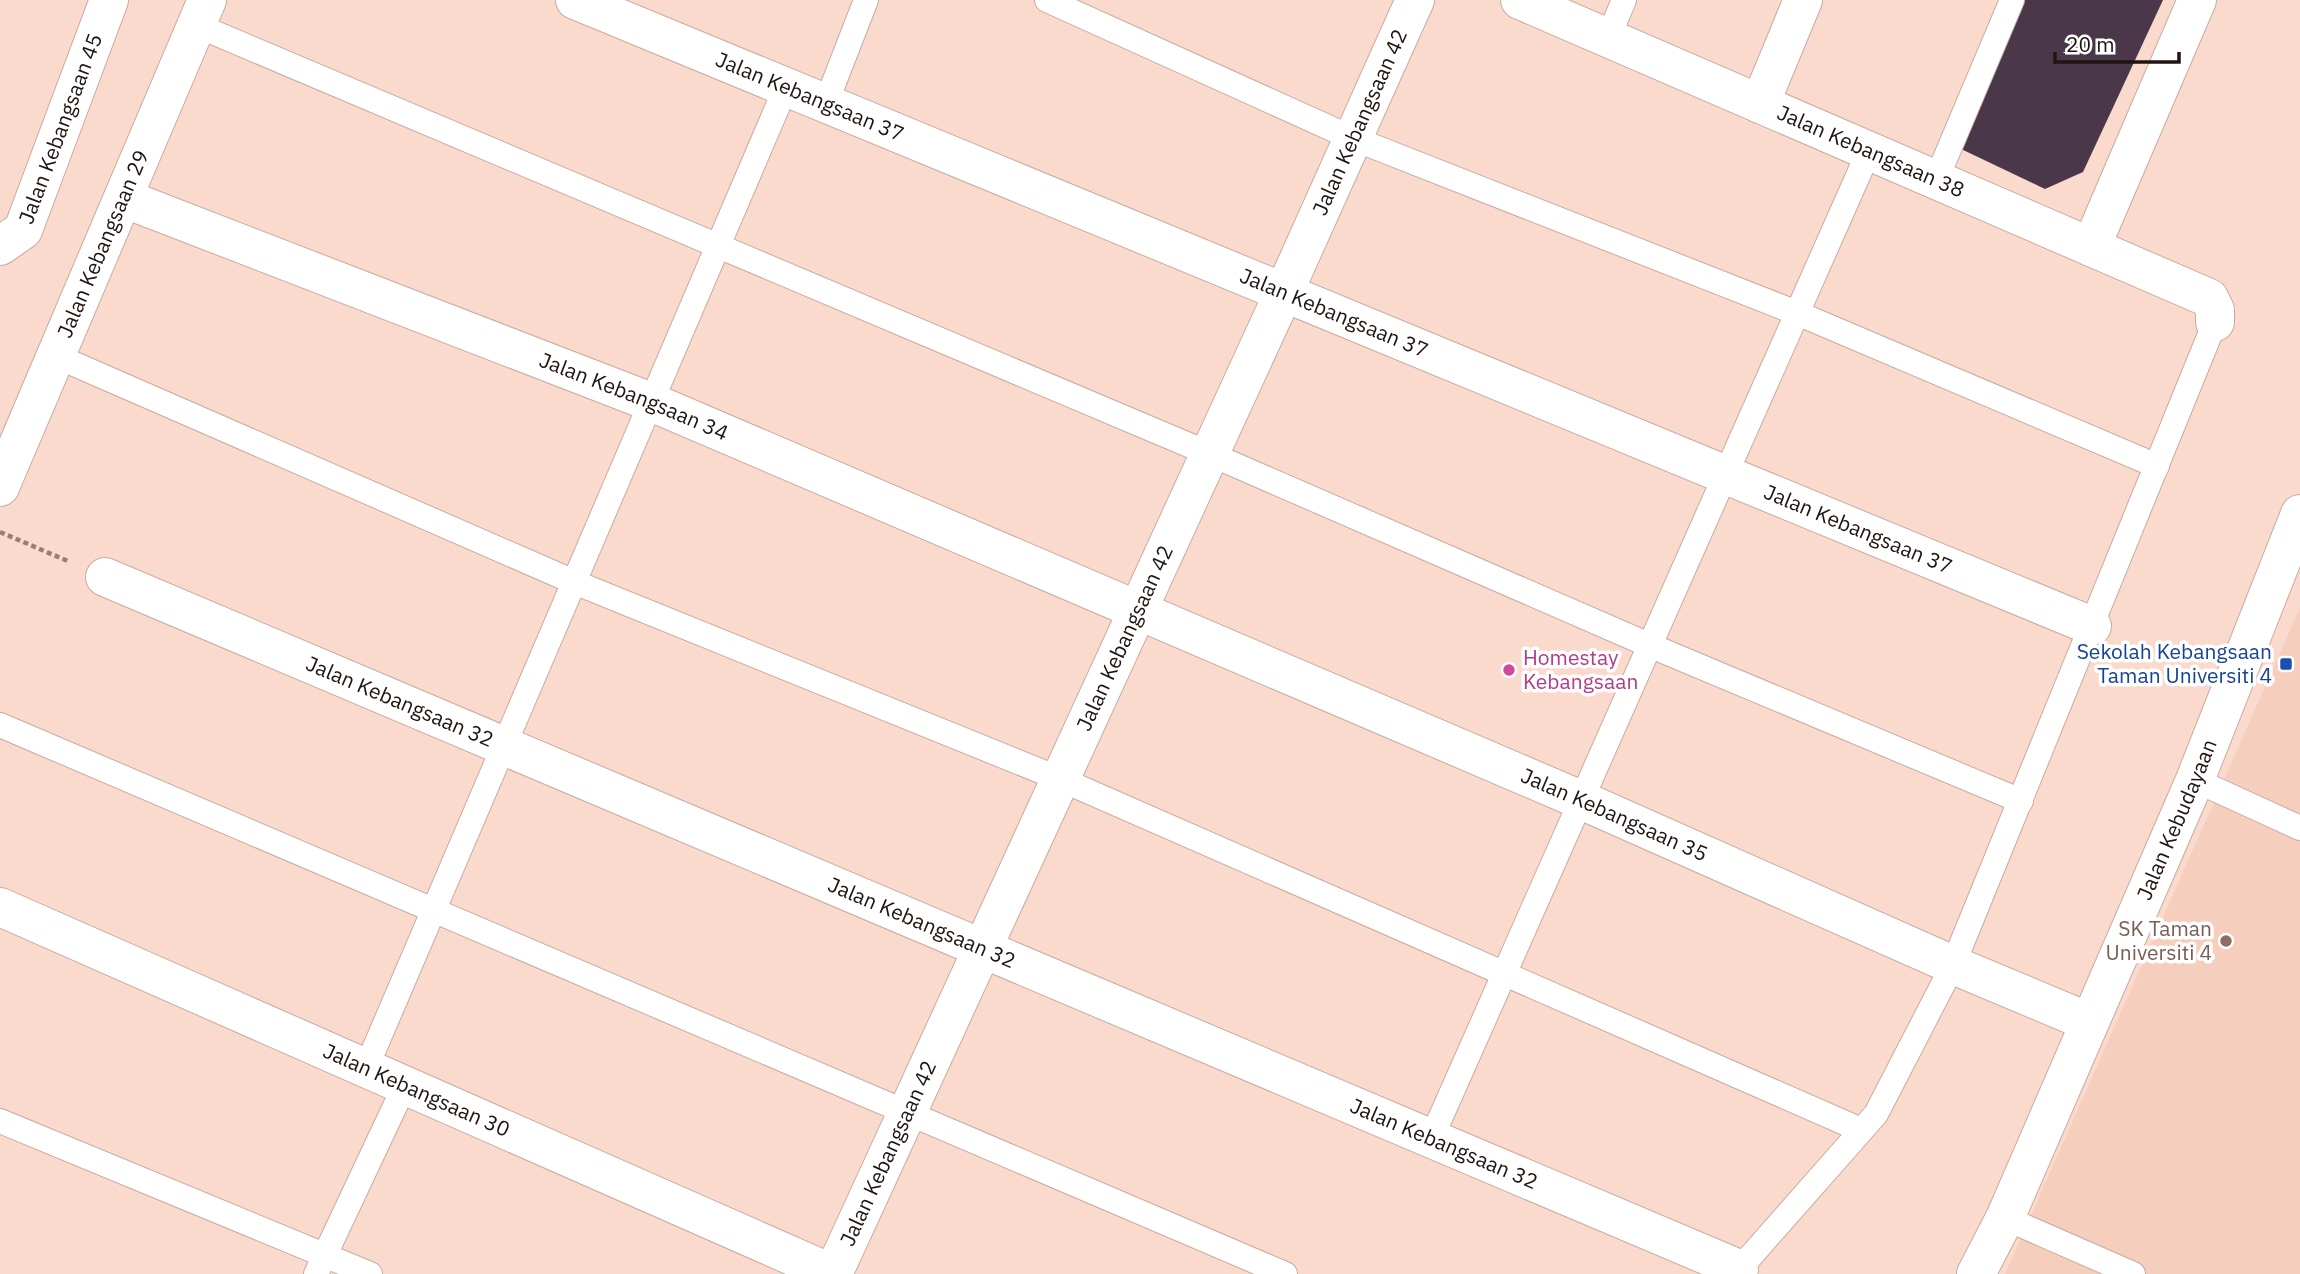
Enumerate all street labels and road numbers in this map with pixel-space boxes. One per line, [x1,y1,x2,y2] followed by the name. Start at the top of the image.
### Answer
[1305,24,1413,219] street label: Jalan Kebangsaan 42
[12,29,108,228] street label: Jalan Kebangsaan 45
[712,45,909,147] street label: Jalan Kebangsaan 37
[1773,98,1969,204] street label: Jalan Kebangsaan 38
[50,146,155,342] street label: Jalan Kebangsaan 29
[1236,261,1433,364] street label: Jalan Kebangsaan 37
[536,345,733,446] street label: Jalan Kebangsaan 34
[1760,477,1957,580] street label: Jalan Kebangsaan 37
[1069,540,1179,735] street label: Jalan Kebangsaan 42
[302,649,498,753] street label: Jalan Kebangsaan 32
[2130,735,2223,904] street label: Jalan Kebudayaan
[1517,761,1712,867] street label: Jalan Kebangsaan 35
[824,870,1020,974] street label: Jalan Kebangsaan 32
[319,1036,515,1143] street label: Jalan Kebangsaan 30
[833,1056,942,1250] street label: Jalan Kebangsaan 42
[1346,1091,1542,1195] street label: Jalan Kebangsaan 32

